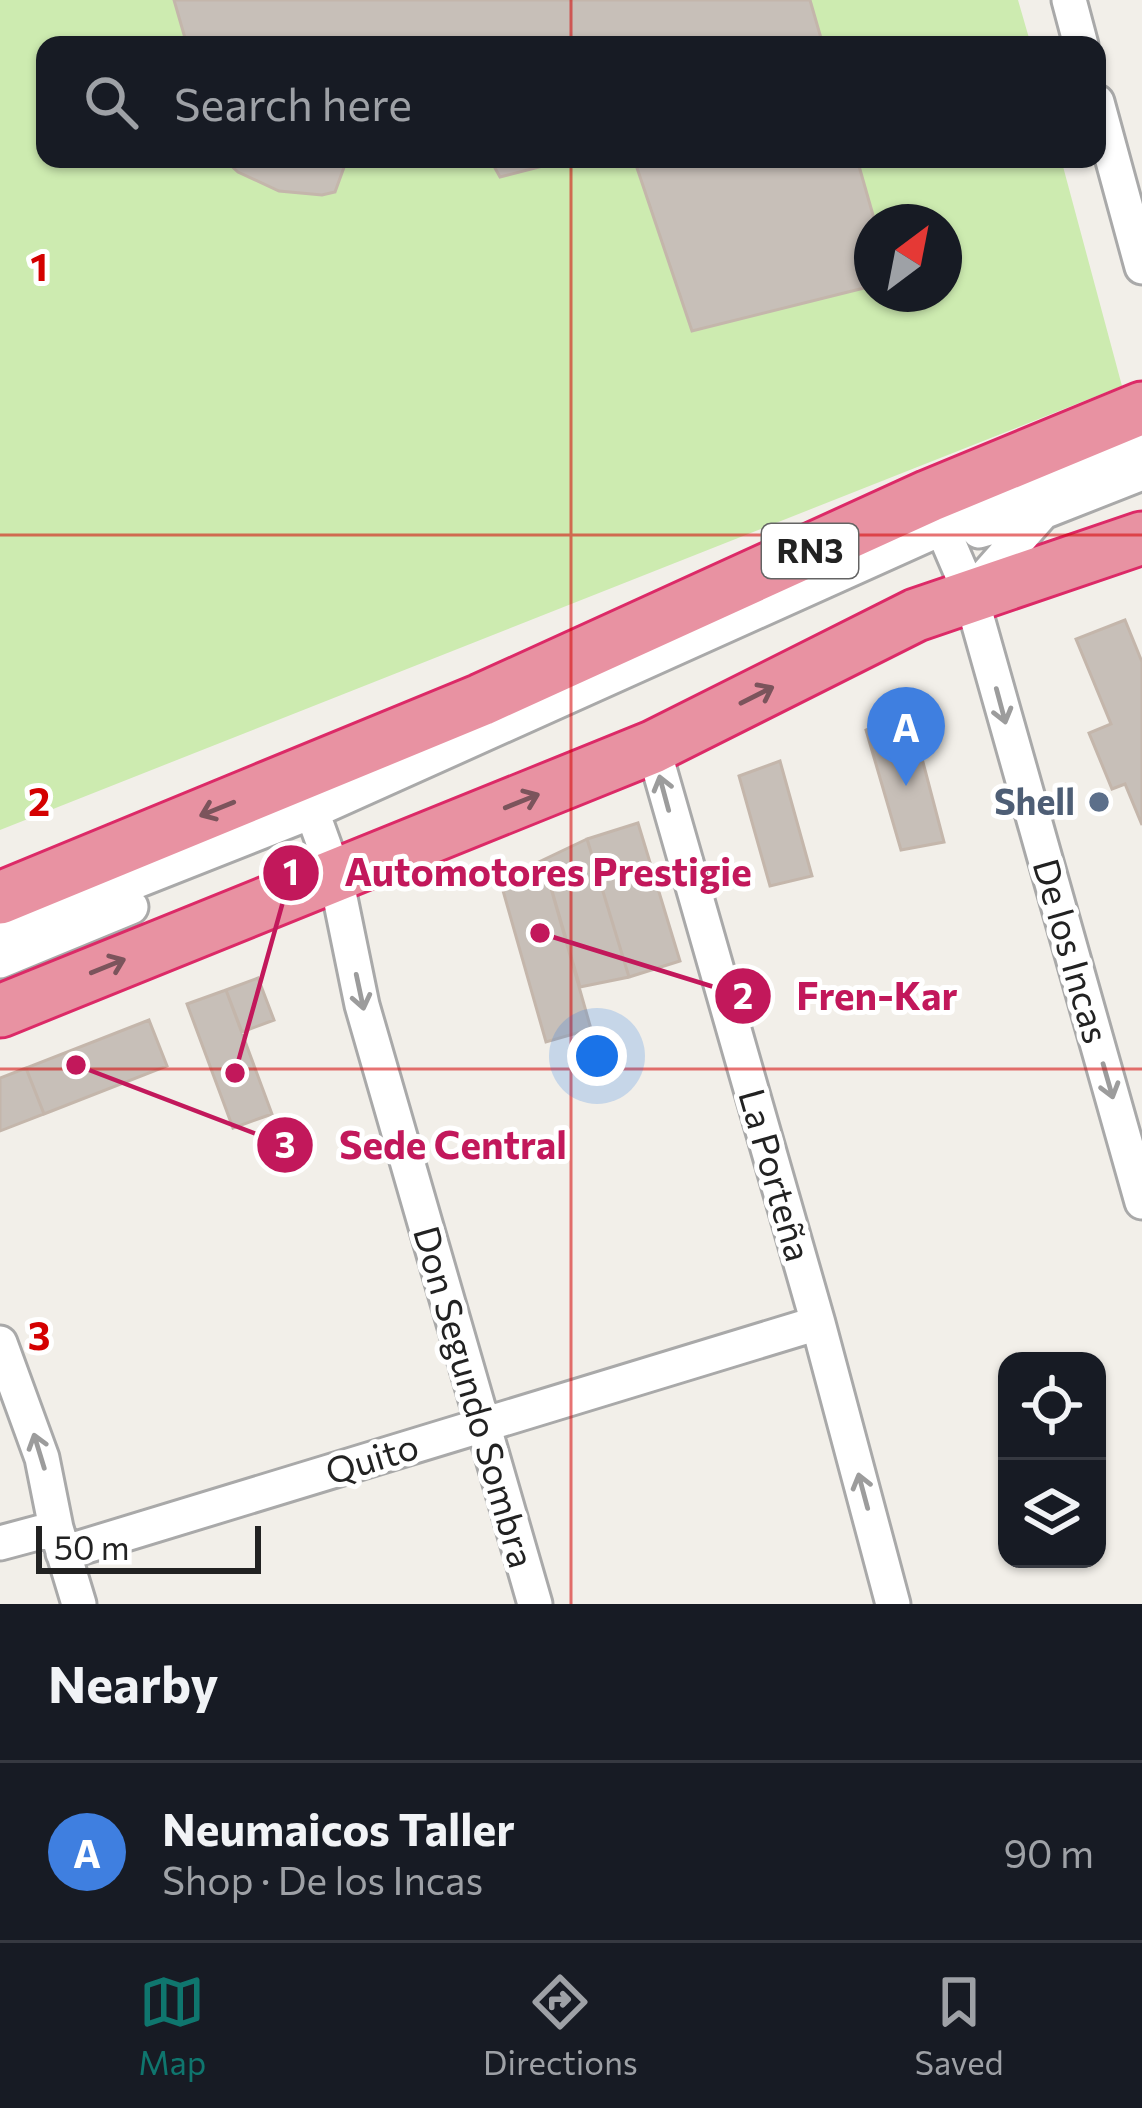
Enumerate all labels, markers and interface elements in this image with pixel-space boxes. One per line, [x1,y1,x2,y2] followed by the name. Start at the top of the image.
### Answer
[36,36,1106,168] search box
[78,69,144,135] icon: search
[174,75,412,130] text: Search here
[854,204,962,312] north arrow
[30,241,48,289] text: 1
[762,524,858,578] road number: RN3
[739,682,774,705] one-way arrow
[992,686,1014,724] one-way arrow
[867,687,945,786] pin: A
[652,774,674,812] one-way arrow
[28,776,50,824] text: 2
[994,778,1075,822] place label: Shell
[503,789,540,810] one-way arrow
[1086,789,1112,815] marker: Shell
[200,800,237,821] one-way arrow
[261,835,776,910] callout: Automotores Prestigie
[344,846,752,894] text: Automotores Prestigie
[283,848,299,892] text: 1
[1026,853,1120,1048] street label: De los Incas
[89,954,126,975] one-way arrow
[713,959,982,1034] callout: Fren-Kar
[796,970,958,1018] text: Fren-Kar
[733,972,753,1016] text: 2
[350,973,373,1011] one-way arrow
[567,1026,627,1086] your location
[1098,1062,1120,1100] one-way arrow
[731,1083,822,1266] street label: La Porteña
[255,1108,591,1183] callout: Sede Central
[339,1119,567,1167] text: Sede Central
[275,1121,295,1165] text: 3
[406,1221,546,1572] street label: Don Segundo Sombra
[28,1310,50,1358] text: 3
[998,1352,1106,1568] map controls
[998,1352,1106,1460] button: locate
[320,1422,423,1492] street label: Quito
[26,1433,48,1471] one-way arrow
[998,1460,1106,1568] button: layers
[851,1473,873,1511] one-way arrow
[36,1520,261,1573] scale bar
[54,1526,130,1567] text: 50 m
[48,1651,218,1714] text: Nearby
[162,1800,515,1855] text: Neumaicos Taller
[73,1828,101,1876] text: A
[1003,1828,1094,1876] text: 90 m
[162,1855,483,1903] text: Shop · De los Incas
[138,1969,206,2082] tab: Map
[483,1969,638,2082] tab: Directions
[915,1969,1004,2082] tab: Saved

